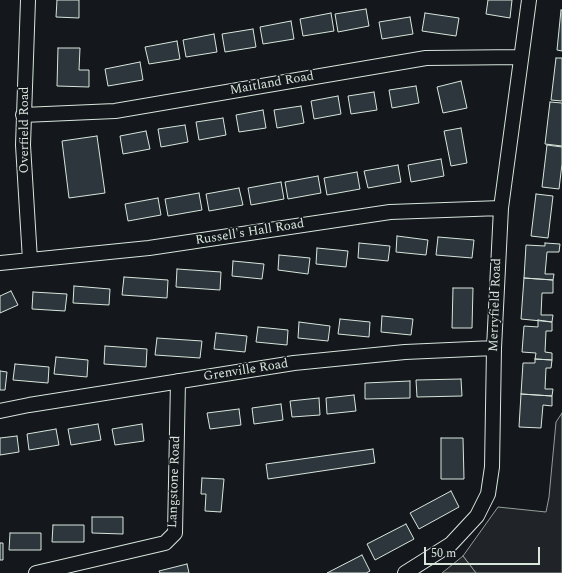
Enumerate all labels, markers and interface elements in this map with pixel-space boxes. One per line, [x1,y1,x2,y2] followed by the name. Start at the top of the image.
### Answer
[229,69,315,99] street label: Maitland Road
[17,86,33,174] street label: Overfield Road
[194,217,306,249] street label: Russell's Hall Road
[487,258,505,352] street label: Merryfield Road
[202,357,290,385] street label: Grenville Road
[166,435,184,529] street label: Langstone Road
[426,539,542,565] scale bar
[431,544,456,563] text: 50 m

